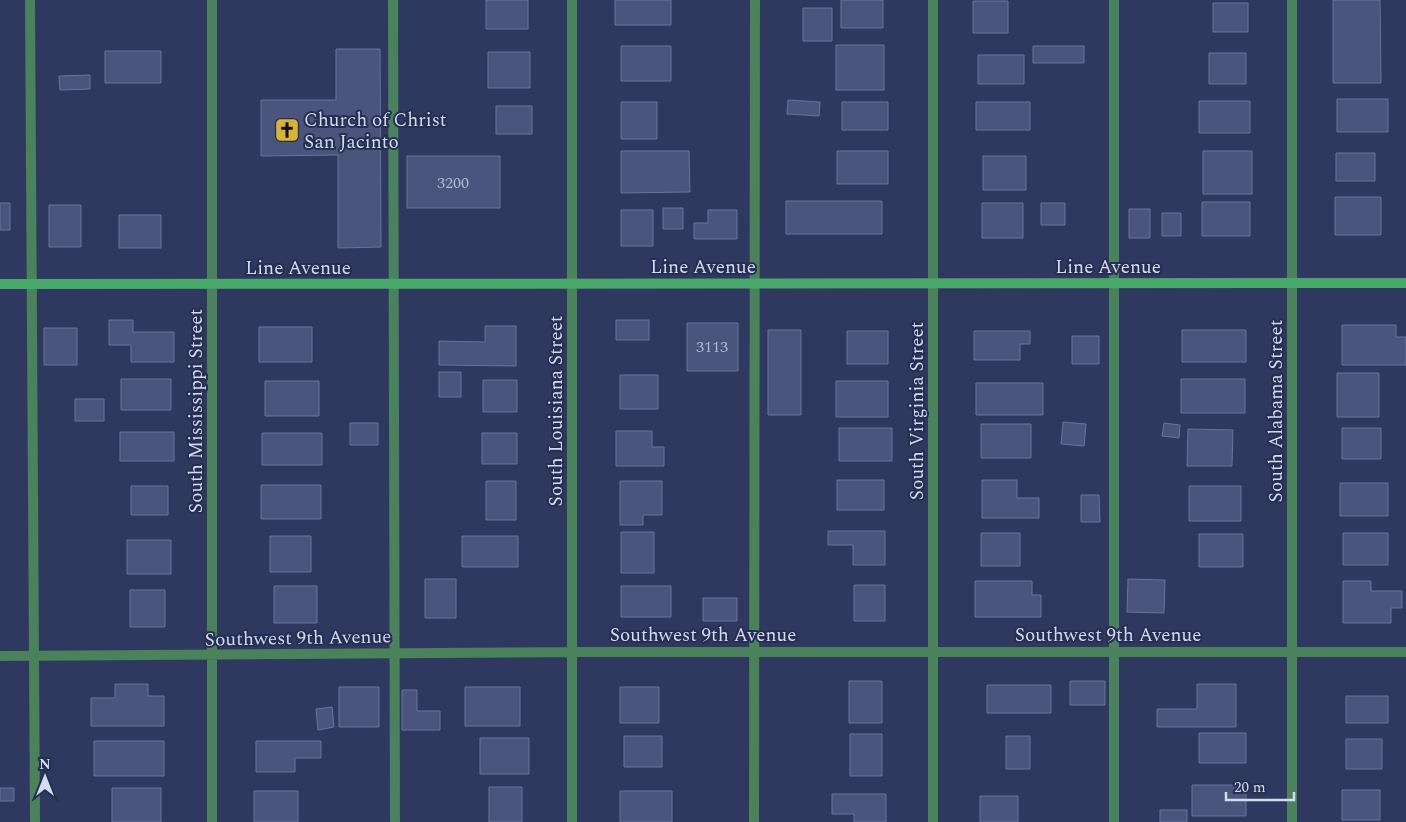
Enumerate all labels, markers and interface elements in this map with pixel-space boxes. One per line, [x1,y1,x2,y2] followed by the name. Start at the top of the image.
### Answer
[304,106,447,157] place label: Church of Christ San Jacinto
[274,117,300,143] church icon: Church of Christ San Jacinto
[437,171,469,195] house number: 3200
[650,253,756,282] street label: Line Avenue
[1055,253,1161,282] street label: Line Avenue
[245,254,351,283] street label: Line Avenue
[182,308,211,513] street label: South Mississippi Street
[542,315,571,507] street label: South Louisiana Street
[1262,319,1291,502] street label: South Alabama Street
[903,321,932,500] street label: South Virginia Street
[696,335,728,359] house number: 3113
[610,621,796,650] street label: Southwest 9th Avenue
[1015,621,1201,650] street label: Southwest 9th Avenue
[204,622,392,655] street label: Southwest 9th Avenue
[20,752,70,802] north arrow
[39,754,51,775] text: N
[1226,770,1294,802] scale bar
[1234,776,1266,799] text: 20 m

